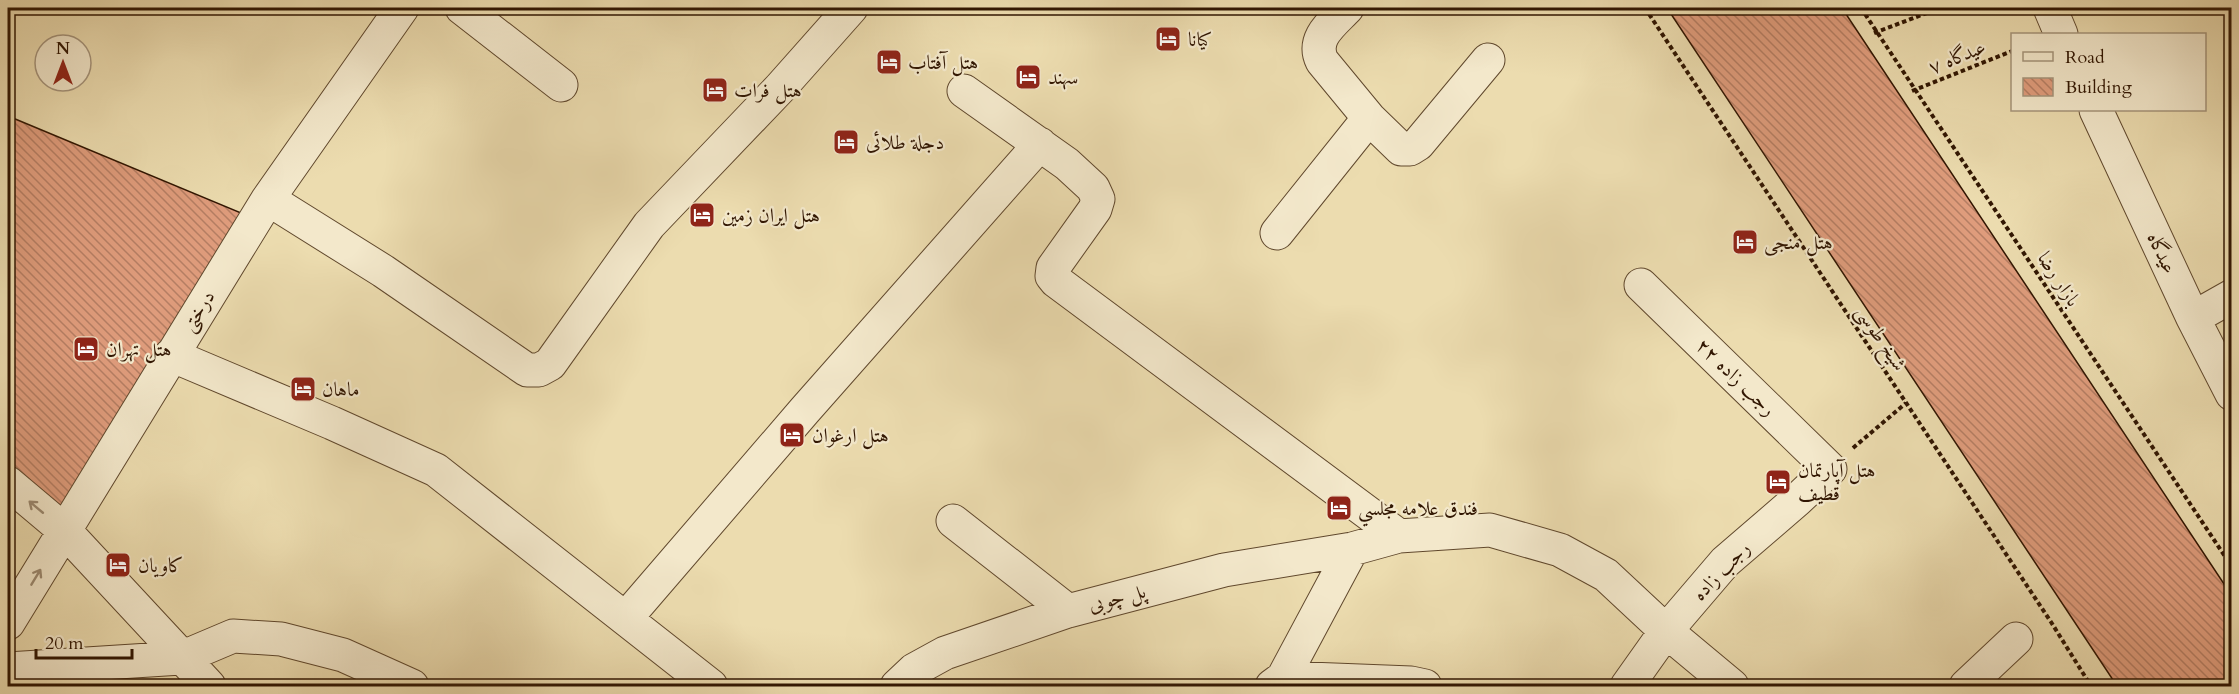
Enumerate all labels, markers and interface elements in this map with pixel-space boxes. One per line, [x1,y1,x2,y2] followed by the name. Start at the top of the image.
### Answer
[1153,24,1183,54] hotel icon: كيانا
[1188,26,1212,53] place label: كيانا
[33,33,93,93] north arrow
[1924,33,1990,81] street label: عیدگاه ۷
[2011,33,2206,111] legend
[56,38,70,60] text: N
[2065,45,2105,70] text: Road
[874,47,904,77] hotel icon: هتل آفتاب
[908,49,978,77] place label: هتل آفتاب
[1013,62,1043,92] hotel icon: سهند
[1048,64,1078,91] place label: سهند
[700,75,730,105] hotel icon: هتل فرات
[2065,75,2133,100] text: Building
[734,77,802,105] place label: هتل فرات
[831,127,861,157] hotel icon: دجلة طلائی
[866,129,944,156] place label: دجلة طلائی
[687,200,717,230] hotel icon: هتل ایران زمین
[722,202,820,230] place label: هتل ایران زمین
[1730,227,1760,257] hotel icon: هتل منجی
[2141,228,2183,278] street label: عیدگاه
[1764,229,1833,257] place label: هتل منجی
[2031,246,2087,312] street label: بازار رضا
[175,285,222,338] street label: درختی
[1846,300,1913,379] street label: شیخ طوسی
[1690,332,1782,422] street label: رجب زاده ۲۲
[71,334,101,364] hotel icon: هتل تهران
[106,336,171,364] place label: هتل تهران
[288,374,318,404] hotel icon: ماهان
[322,376,359,403] place label: ماهان
[777,420,807,450] hotel icon: هتل ارغوان
[812,422,889,450] place label: هتل ارغوان
[1798,457,1876,507] place label: هتل آپارتمان قطیف
[1763,467,1793,497] hotel icon: هتل آپارتمان قطیف
[1324,493,1354,523] hotel icon: فندق علامه مجلسي
[1358,495,1478,527] place label: فندق علامه مجلسي
[29,500,44,514] one-way arrow
[1686,535,1756,607] street label: رجب زاده
[103,550,133,580] hotel icon: کاویان
[138,552,184,579] place label: کاویان
[30,569,42,586] one-way arrow
[1085,577,1150,620] street label: پل چوبی
[36,622,132,660] scale bar
[45,631,84,656] text: 20 m

